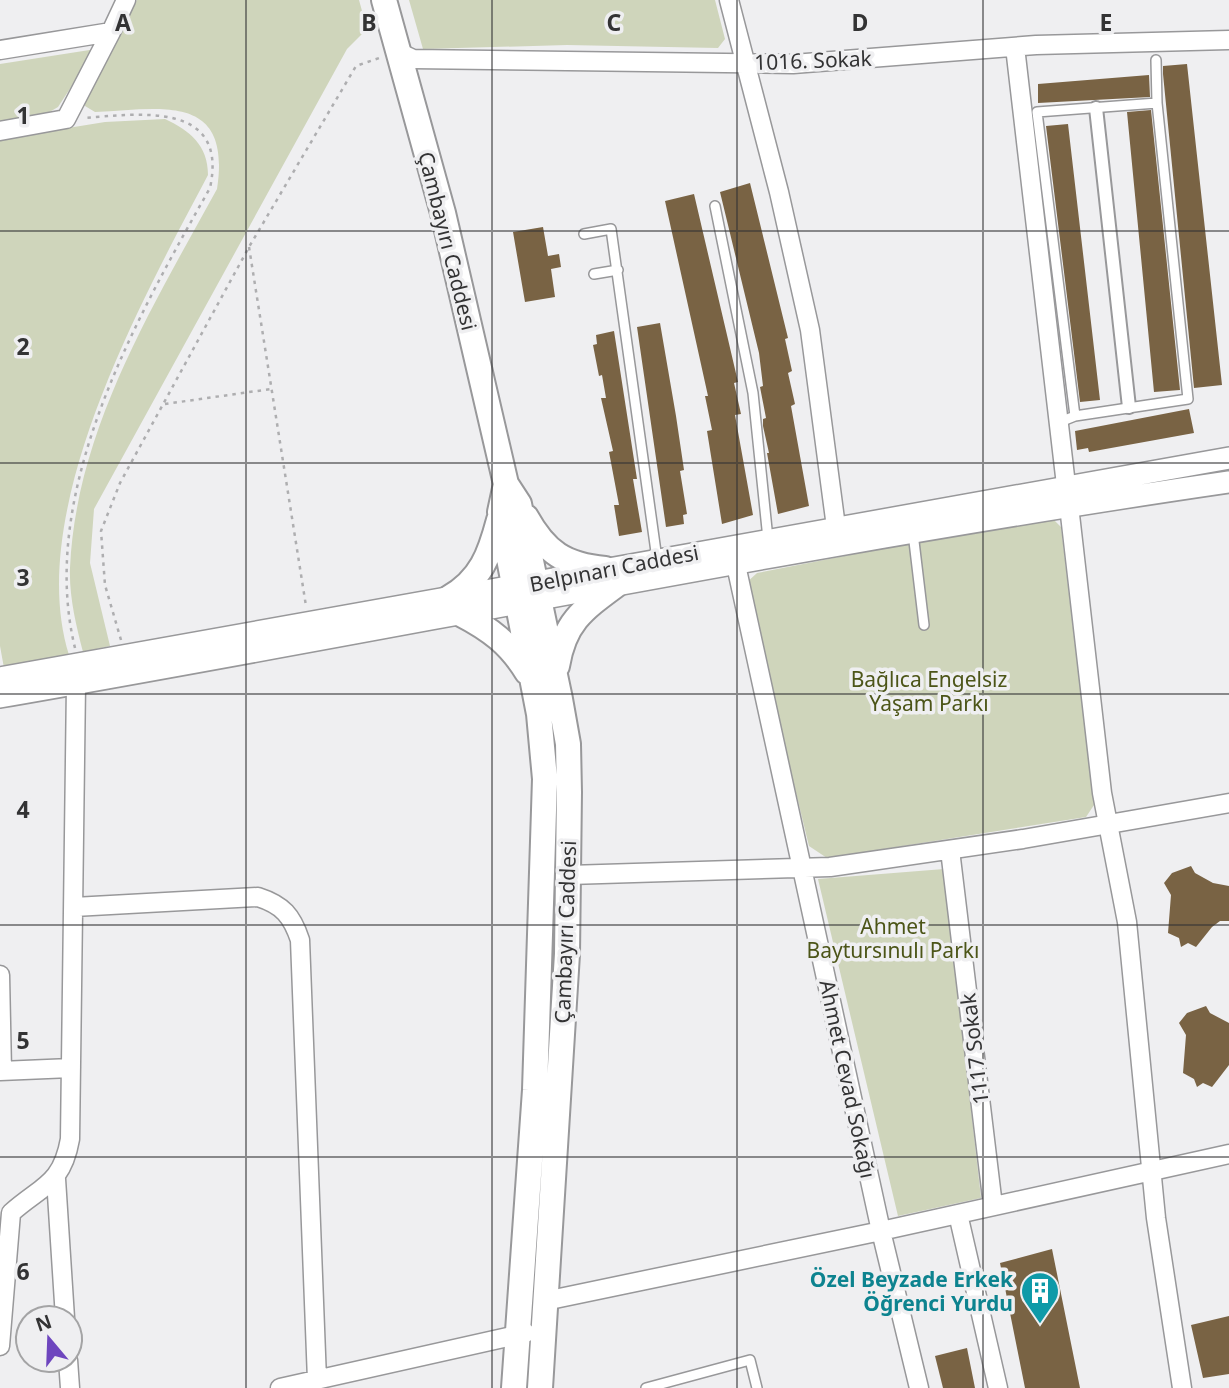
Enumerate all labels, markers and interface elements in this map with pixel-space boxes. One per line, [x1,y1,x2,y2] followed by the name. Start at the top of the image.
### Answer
[115,6,131,38] text: A
[361,6,377,38] text: B
[607,6,622,38] text: C
[852,6,868,38] text: D
[1100,6,1112,38] text: E
[754,44,873,76] street label: 1016. Sokak
[16,99,30,131] text: 1
[412,149,484,333] street label: Çambayırı Caddesi
[16,330,30,362] text: 2
[527,538,701,598] street label: Belpınarı Caddesi
[16,561,30,593] text: 3
[851,665,1007,717] park label: Bağlıca Engelsiz Yaşam Parkı
[16,793,30,825] text: 4
[548,840,582,1024] street label: Çambayırı Caddesi
[807,912,979,964] park label: Ahmet Baytursınulı Parkı
[813,977,883,1181] street label: Ahmet Cevad Sokağı
[953,991,995,1106] street label: 1117 Sokak
[16,1024,30,1056] text: 5
[16,1255,30,1287] text: 6
[810,1265,1014,1317] place label: Özel Beyzade Erkek Öğrenci Yurdu
[1019,1270,1061,1325] building icon: Özel Beyzade Erkek Öğrenci Yurdu
[14,1304,84,1374] north arrow
[32,1308,55,1338] text: N

